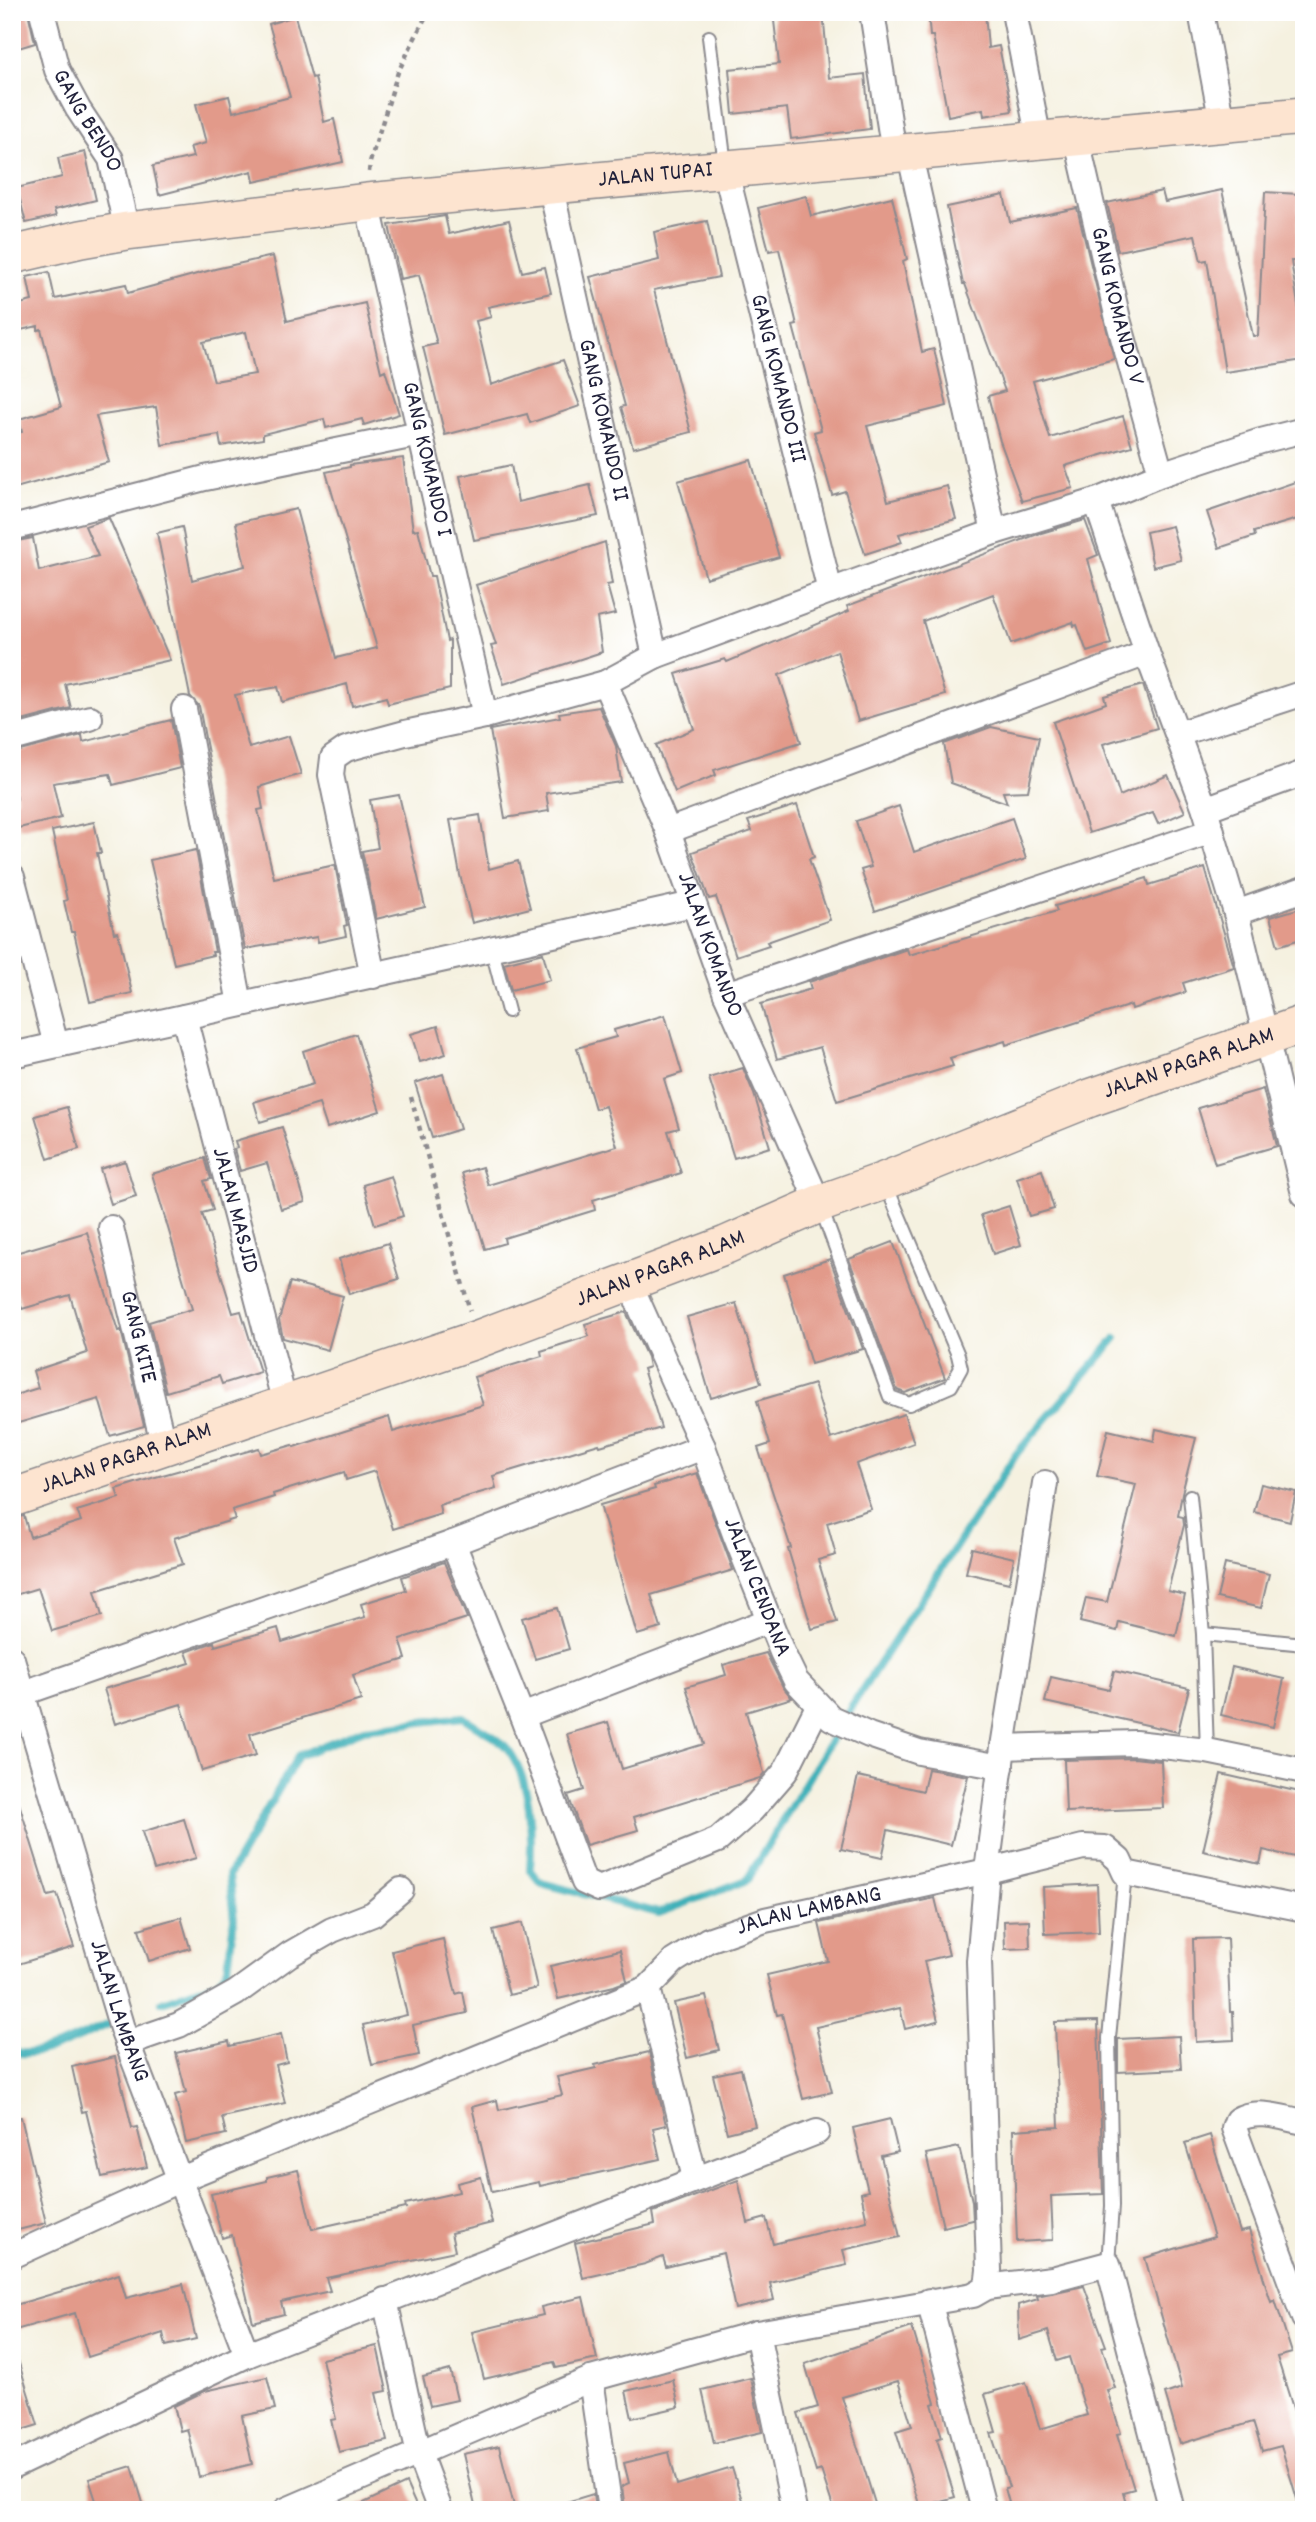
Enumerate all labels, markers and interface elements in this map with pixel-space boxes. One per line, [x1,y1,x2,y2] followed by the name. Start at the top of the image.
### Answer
[43,63,130,175] street label: GANG BENDO
[597,153,715,198] street label: JALAN TUPAI
[1080,224,1153,390] street label: GANG KOMANDO V
[740,291,815,467] street label: GANG KOMANDO III
[568,336,637,505] street label: GANG KOMANDO II
[392,379,460,541] street label: GANG KOMANDO I
[667,868,751,1023] street label: JALAN KOMANDO
[1099,1019,1279,1109] street label: JALAN PAGAR ALAM
[202,1144,267,1277] street label: JALAN MASJID
[571,1221,751,1317] street label: JALAN PAGAR ALAM
[110,1287,165,1387] street label: GANG KITE
[36,1414,217,1504] street label: JALAN PAGAR ALAM
[713,1513,799,1662] street label: JALAN CENDANA
[732,1878,885,1946] street label: JALAN LAMBANG
[80,1936,158,2087] street label: JALAN LAMBANG

